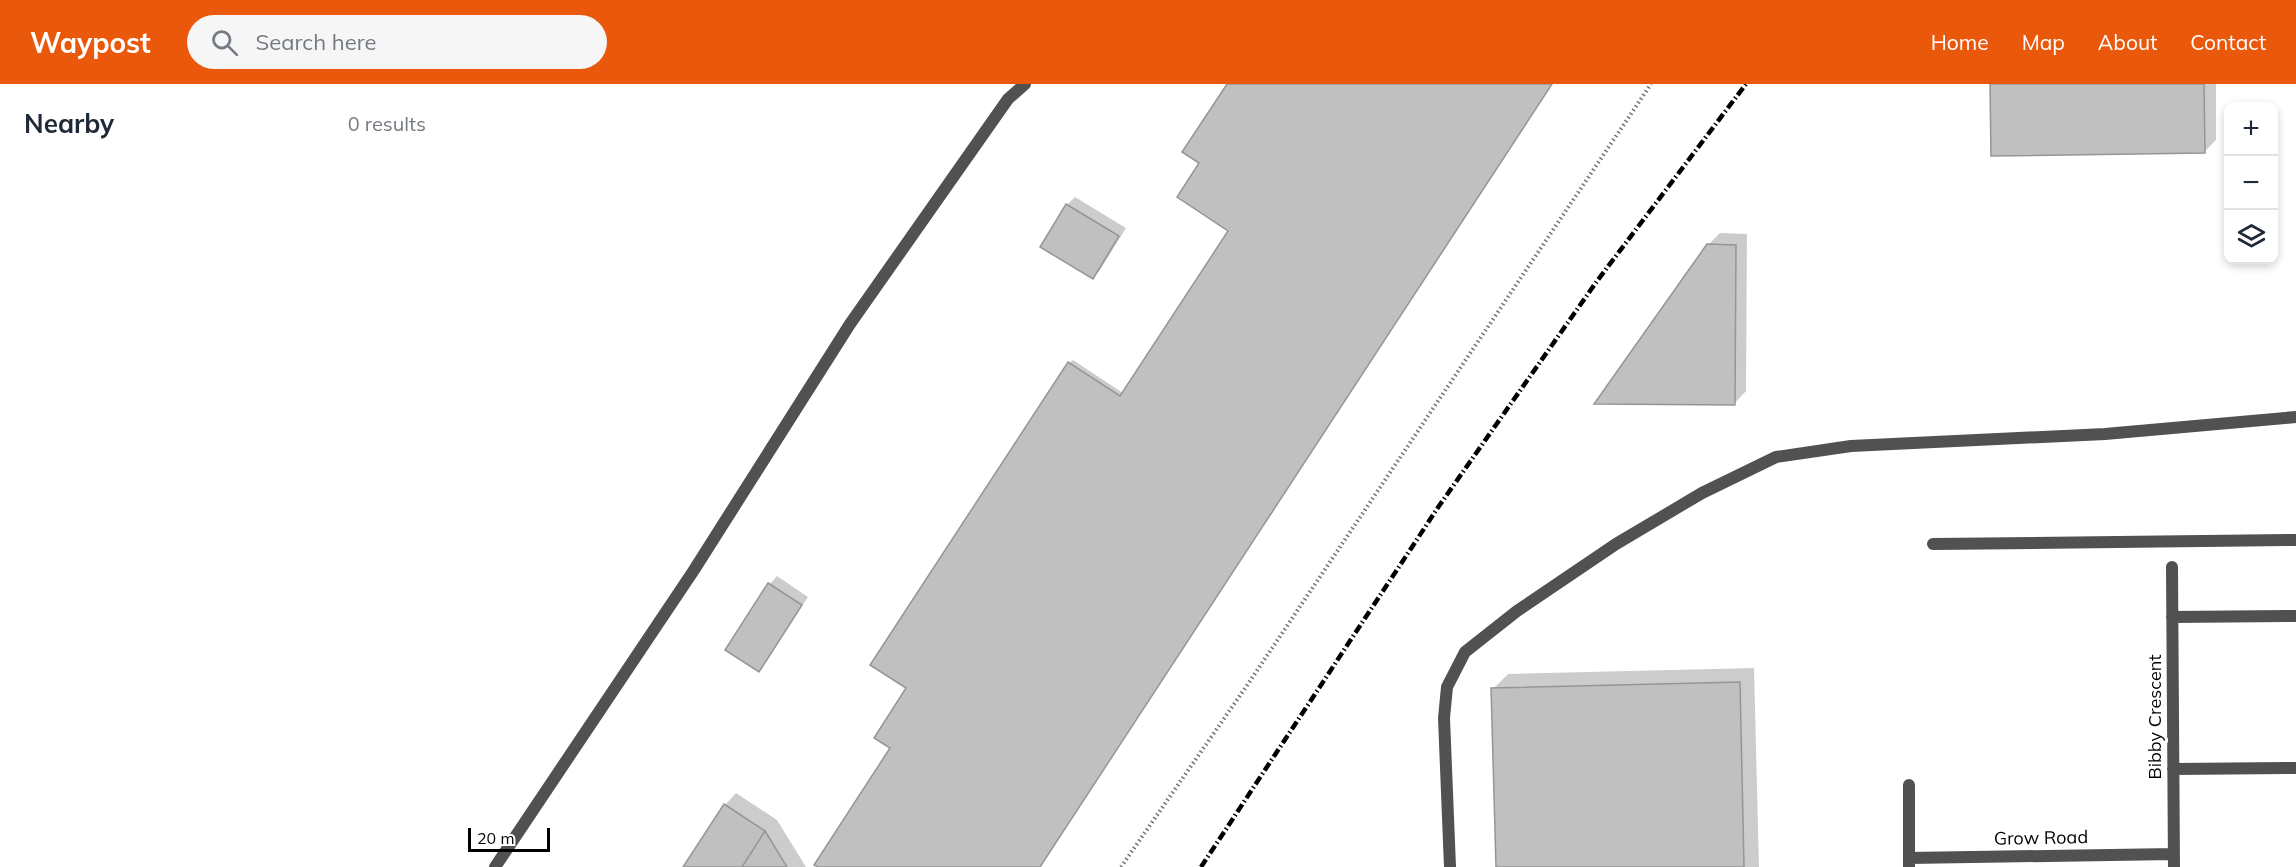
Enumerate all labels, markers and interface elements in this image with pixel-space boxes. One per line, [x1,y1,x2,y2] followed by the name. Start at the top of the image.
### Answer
[187,15,607,69] search box
[30,25,151,60] text: Waypost
[208,26,241,59] icon: search
[256,28,377,56] text: Search here
[1931,29,1989,55] text: Home
[2022,29,2065,55] text: Map
[2098,29,2157,55] text: About
[2190,29,2266,55] text: Contact
[2224,102,2278,264] map controls
[2224,102,2278,156] button: +
[24,107,114,140] text: Nearby
[348,111,426,136] text: 0 results
[2224,156,2278,210] button: −
[2224,210,2278,264] button: layers
[2143,654,2166,780] street label: Bibby Crescent
[468,825,550,852] scale bar
[1994,825,2088,850] street label: Grow Road
[477,828,514,848] text: 20 m

